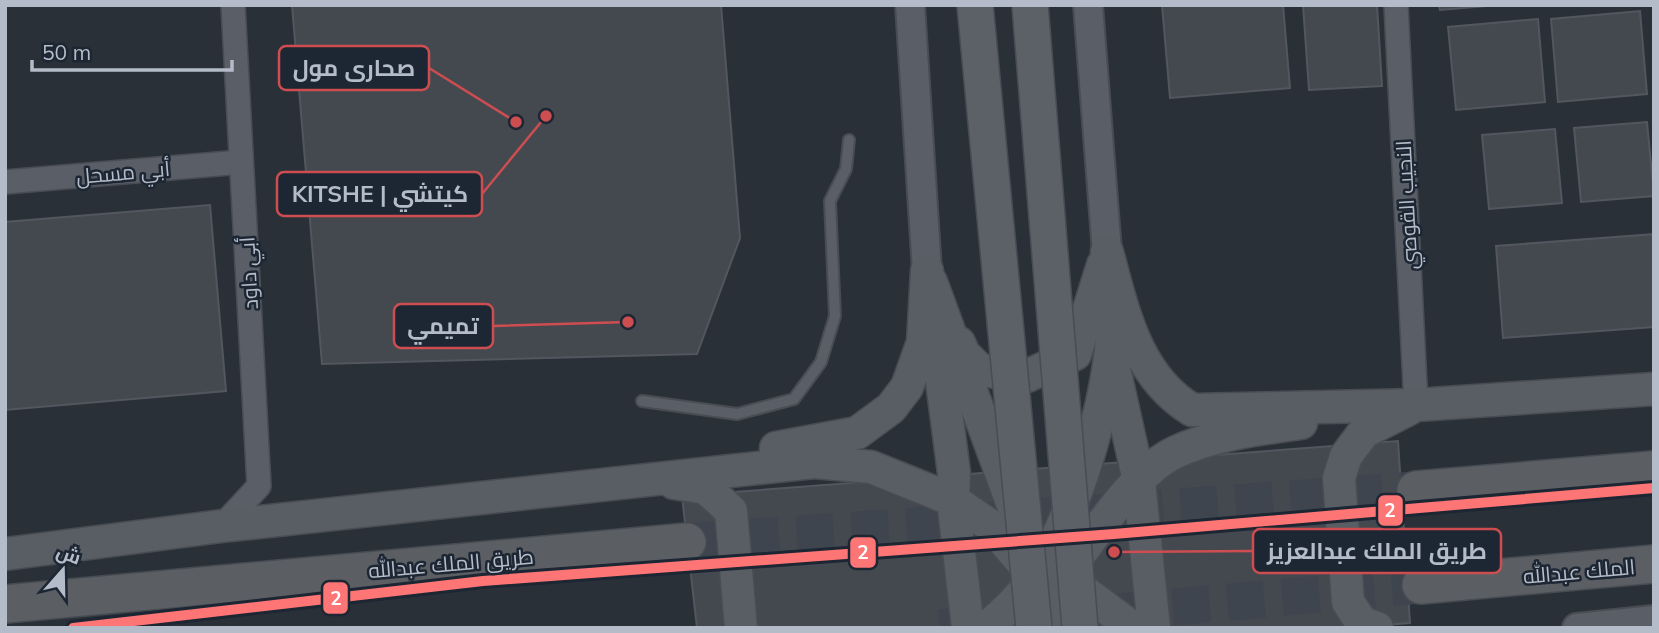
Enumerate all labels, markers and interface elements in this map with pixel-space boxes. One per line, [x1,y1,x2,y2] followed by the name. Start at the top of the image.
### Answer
[32,28,231,72] scale bar
[42,39,91,65] text: 50 m
[279,46,429,90] callout: صحارى مول
[293,53,415,82] text: صحارى مول
[1390,140,1425,270] street label: النجيب القوصي
[75,155,171,193] street label: أبي مسحل
[277,172,482,216] callout: KITSHE | كيتشي
[292,179,468,212] text: KITSHE | كيتشي
[233,236,267,310] street label: أبي داود
[394,304,493,348] callout: تمیمي
[407,311,479,345] text: تمیمي
[1377,494,1404,527] line badge: 2
[1384,498,1396,522] text: 2
[1253,529,1501,573] callout: طريق الملك عبدالعزيز
[28,535,98,605] north arrow
[849,536,877,569] line badge: 2
[1266,536,1487,565] text: طريق الملك عبدالعزيز
[53,539,84,569] text: ش
[857,540,869,564] text: 2
[367,543,535,584] street label: طريق الملك عبدالله
[1522,553,1636,589] street label: الملك عبدالله
[322,581,349,615] line badge: 2
[330,586,342,610] text: 2

